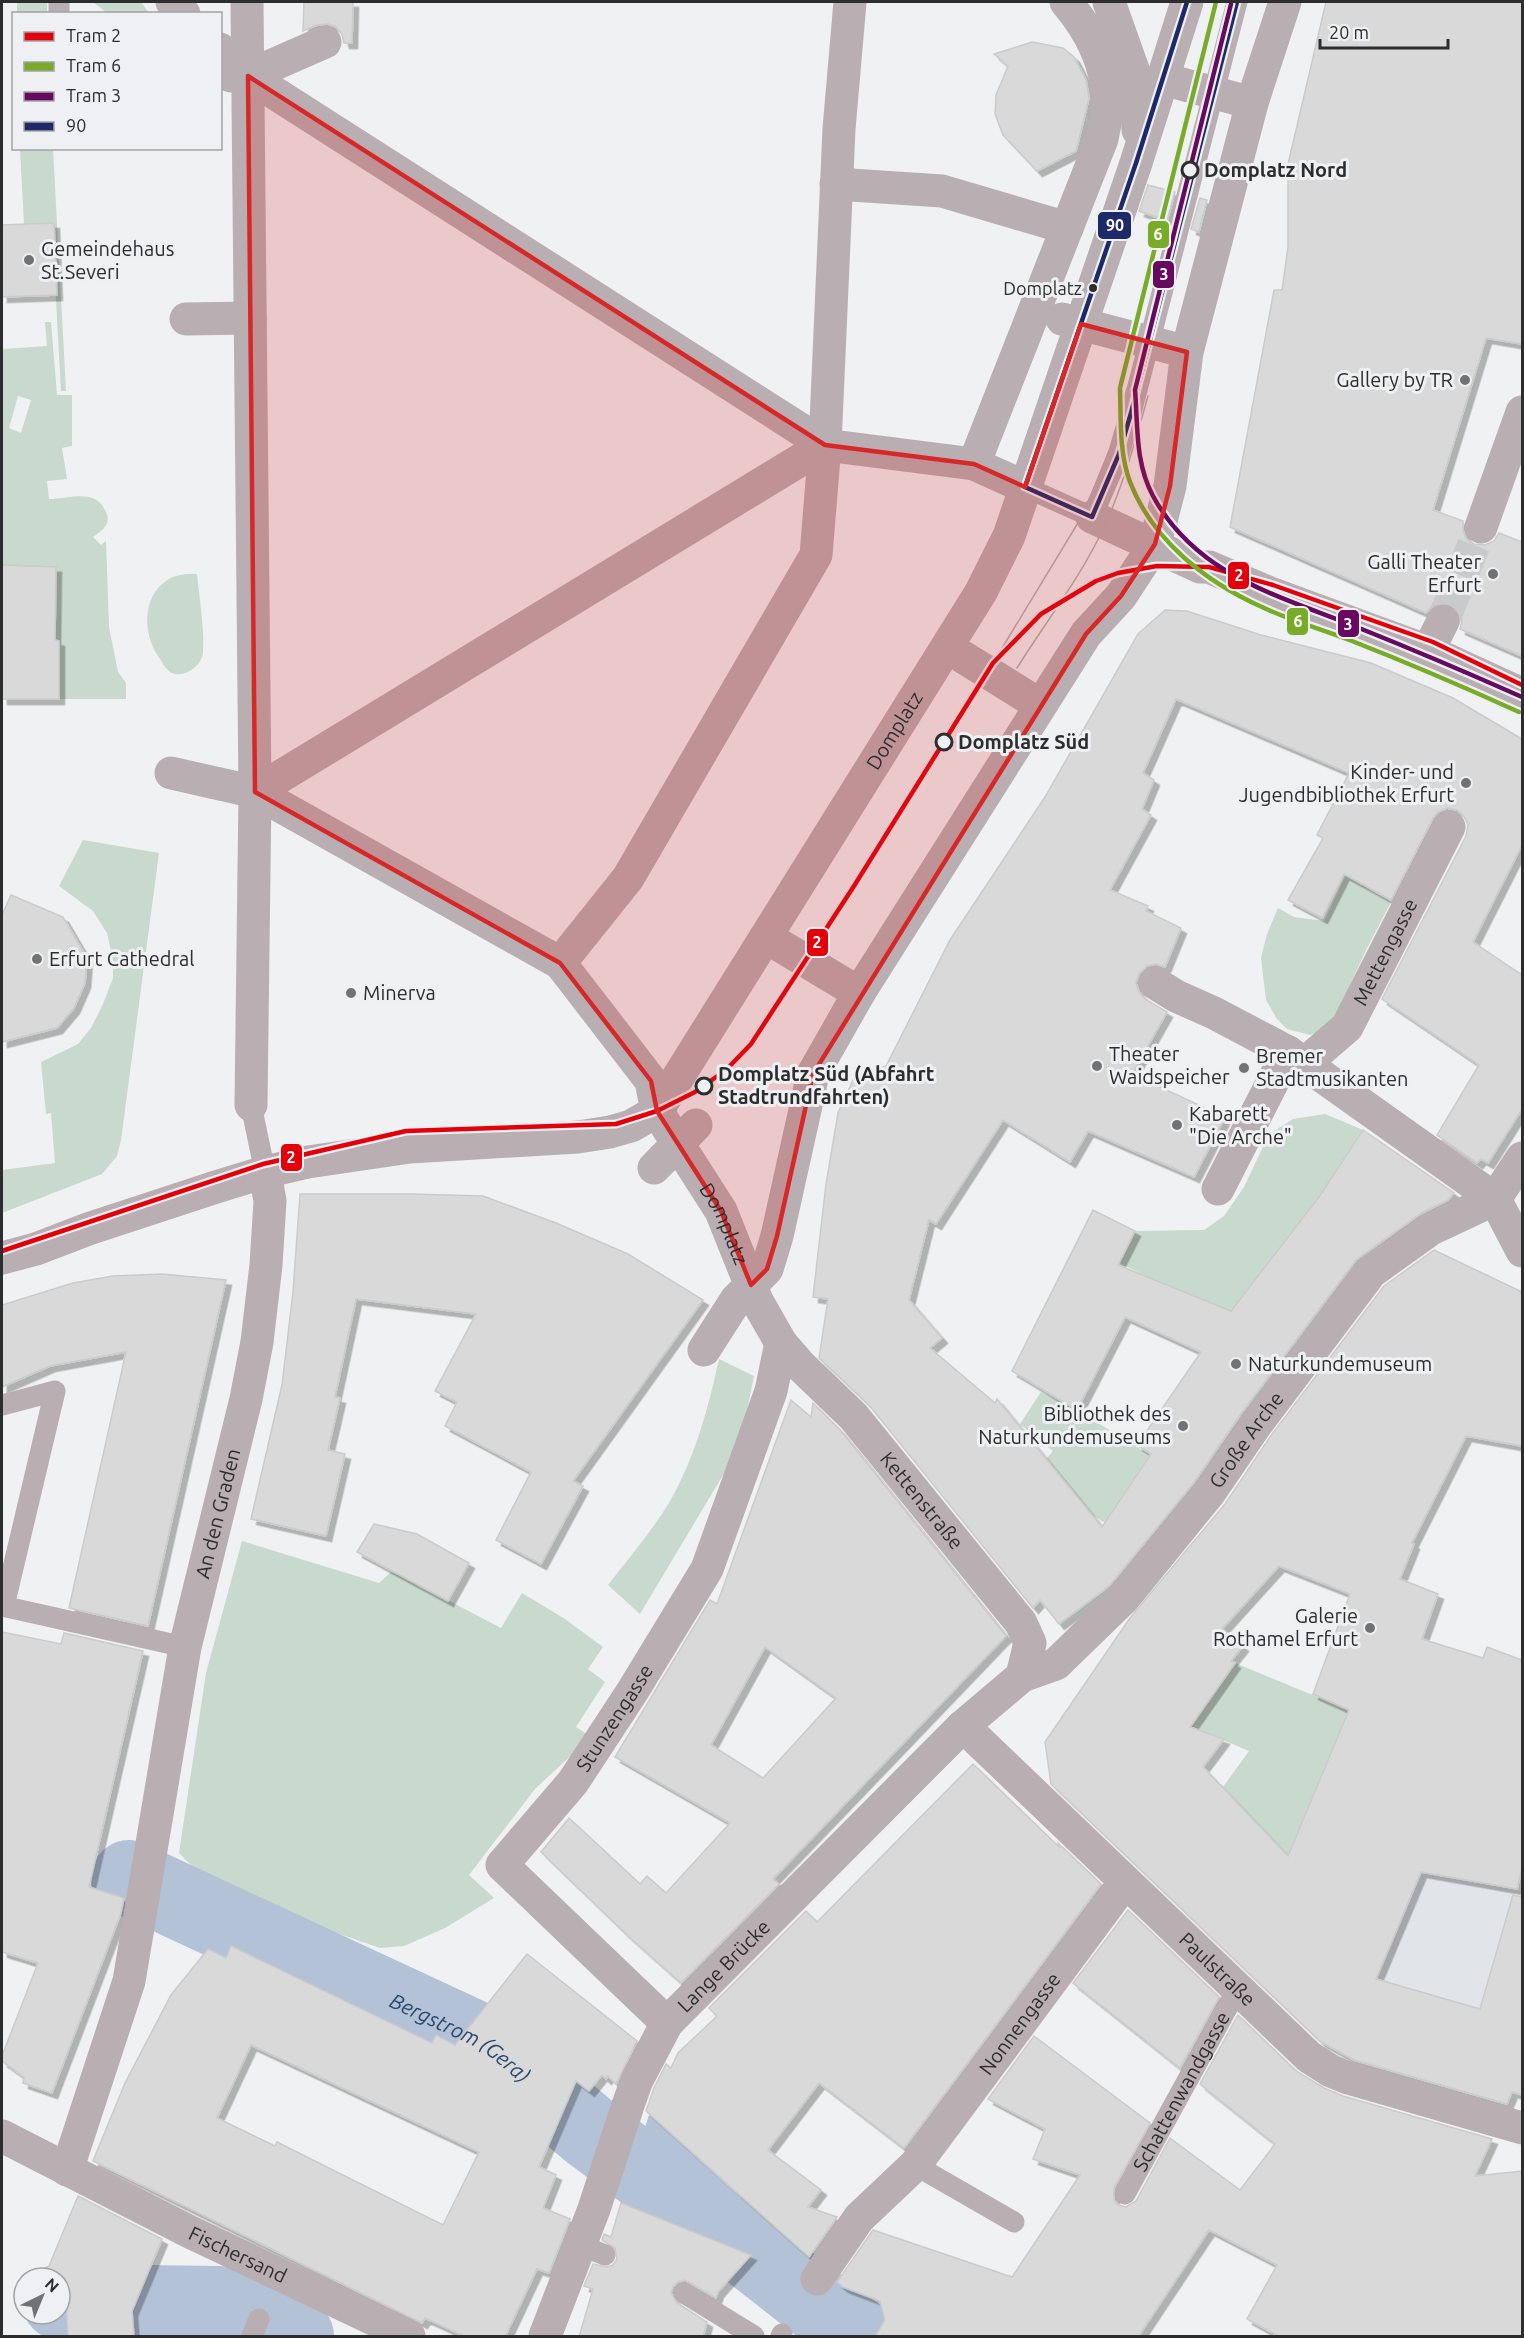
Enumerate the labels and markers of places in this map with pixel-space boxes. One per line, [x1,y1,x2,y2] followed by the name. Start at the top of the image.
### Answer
[1204,158,1347,181] place label: Domplatz Nord
[1181,161,1199,179] marker: Domplatz Nord
[41,237,174,283] place label: Gemeindehaus St.Severi
[22,253,36,267] marker: Gemeindehaus St.Severi
[1003,278,1082,298] place label: Domplatz
[1087,282,1099,294] marker: Domplatz
[1336,368,1453,391] place label: Gallery by TR
[1458,373,1472,387] marker: Gallery by TR
[1367,550,1481,596] place label: Galli Theater Erfurt
[1486,567,1500,581] marker: Galli Theater Erfurt
[958,730,1089,753] place label: Domplatz Süd
[935,733,953,751] marker: Domplatz Süd
[1239,760,1454,806] place label: Kinder- und Jugendbibliothek Erfurt
[1459,776,1473,790] marker: Kinder- und Jugendbibliothek Erfurt
[49,947,195,970] place label: Erfurt Cathedral
[30,952,44,966] marker: Erfurt Cathedral
[363,981,436,1004] place label: Minerva
[344,986,358,1000] marker: Minerva
[1109,1042,1230,1088] place label: Theater Waidspeicher
[1256,1044,1408,1090] place label: Bremer Stadtmusikanten
[1090,1059,1104,1073] marker: Theater Waidspeicher
[1237,1061,1251,1075] marker: Bremer Stadtmusikanten
[718,1062,935,1108] place label: Domplatz Süd (Abfahrt Stadtrundfahrten)
[695,1077,713,1095] marker: Domplatz Süd (Abfahrt Stadtrundfahrten)
[1189,1102,1292,1148] place label: Kabarett "Die Arche"
[1170,1118,1184,1132] marker: Kabarett "Die Arche"
[1248,1352,1432,1375] place label: Naturkundemuseum
[1229,1357,1243,1371] marker: Naturkundemuseum
[978,1402,1171,1448] place label: Bibliothek des Naturkundemuseums
[1176,1419,1190,1433] marker: Bibliothek des Naturkundemuseums
[1213,1604,1358,1650] place label: Galerie Rothamel Erfurt
[1363,1621,1377,1635] marker: Galerie Rothamel Erfurt

